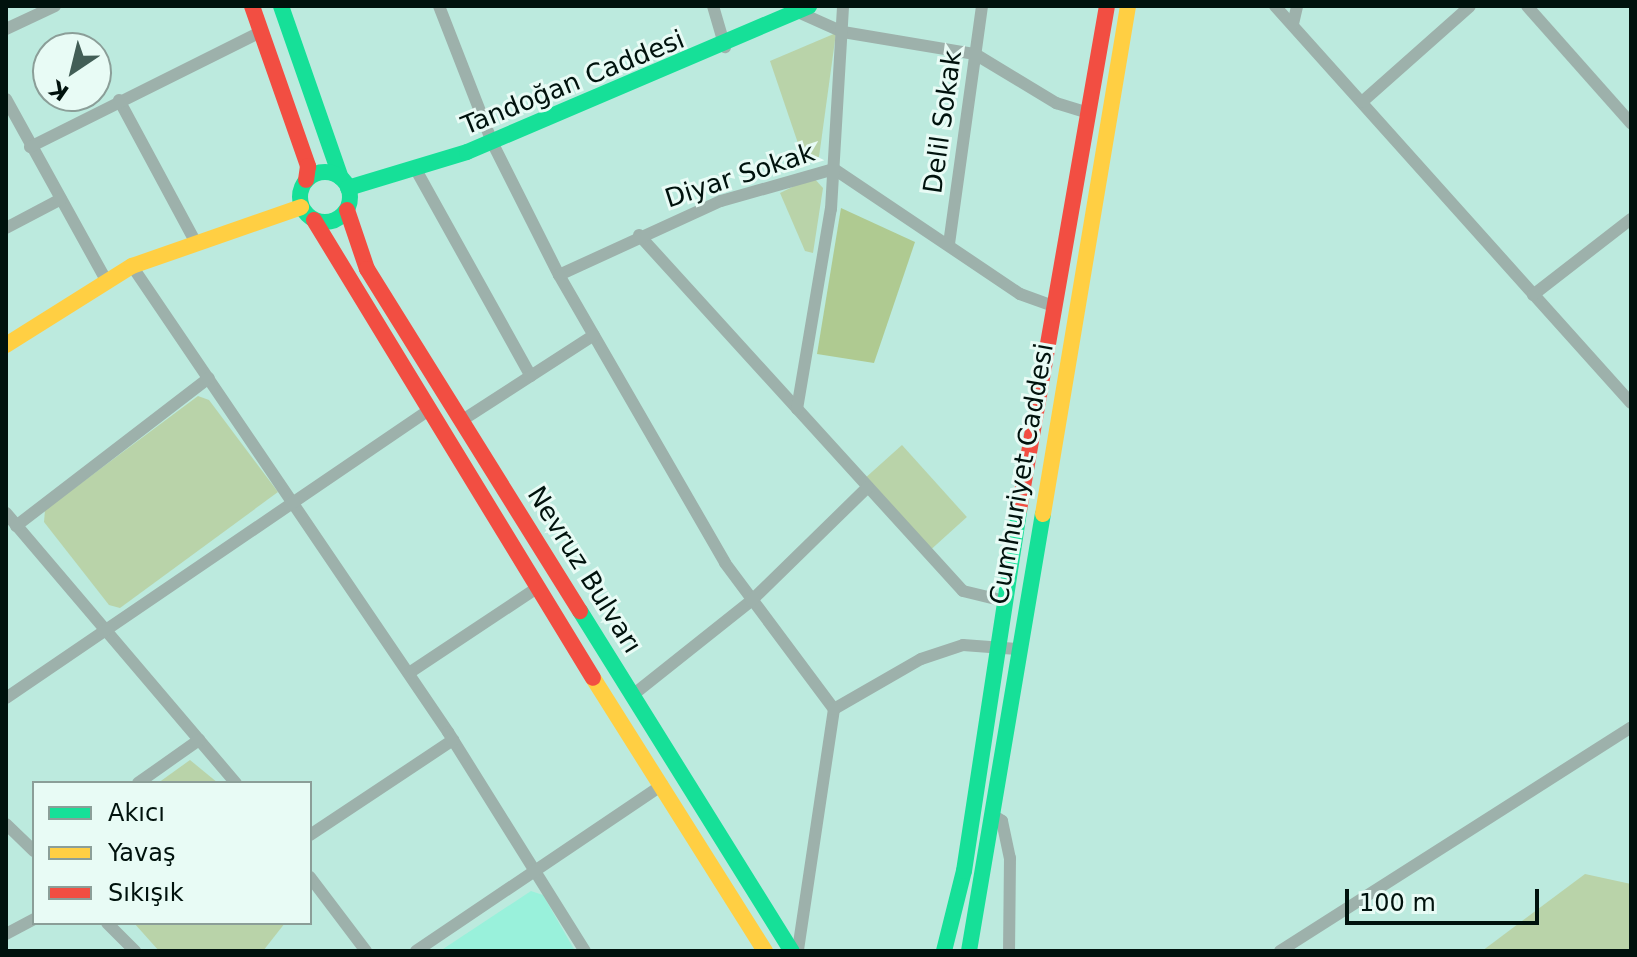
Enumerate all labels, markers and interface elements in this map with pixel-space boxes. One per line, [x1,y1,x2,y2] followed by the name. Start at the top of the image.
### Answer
[457,24,689,142] street label: Tandoğan Caddesi
[32,32,112,112] north arrow
[918,49,968,195] street label: Delil Sokak
[45,75,73,106] text: K
[661,137,819,215] street label: Diyar Sokak
[984,341,1060,607] street label: Cumhuriyet Caddesi
[520,481,648,659] street label: Nevruz Bulvarı
[32,781,312,925] legend
[108,799,165,827] text: Akıcı
[108,839,175,867] text: Yavaş
[1349,873,1543,923] scale bar
[108,879,184,907] text: Sıkışık
[1359,889,1436,917] text: 100 m

